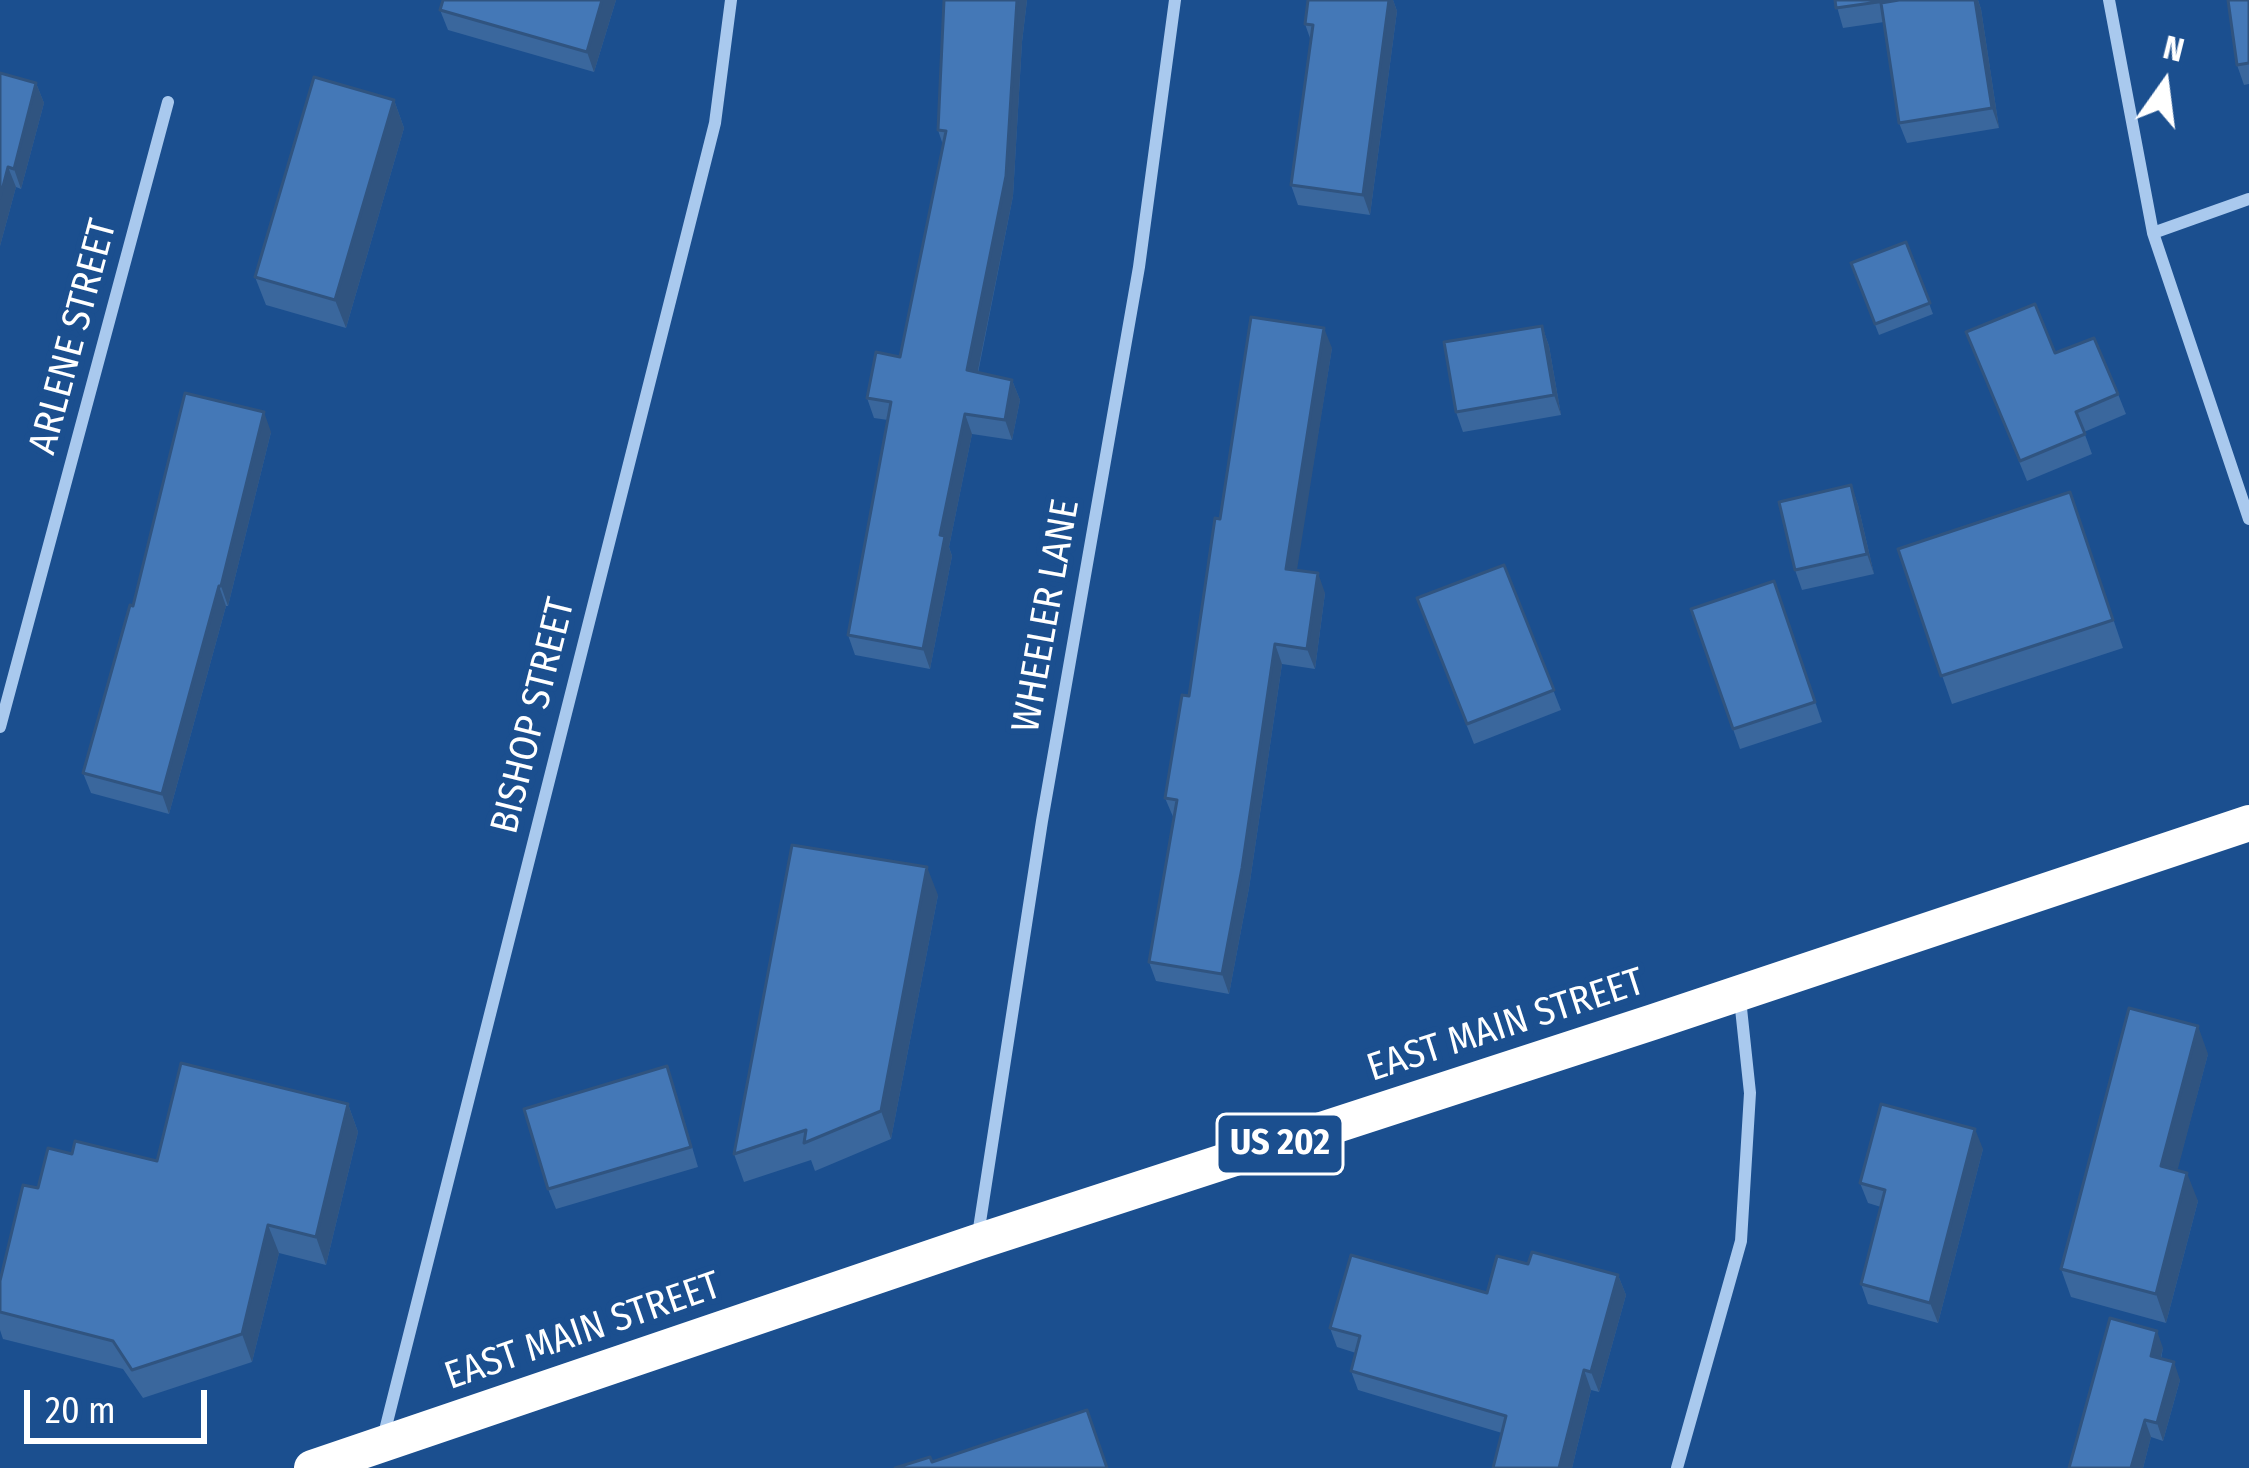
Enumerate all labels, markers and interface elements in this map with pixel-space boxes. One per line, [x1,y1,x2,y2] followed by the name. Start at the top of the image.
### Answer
[2105,24,2225,144] north arrow
[2159,27,2188,71] text: N
[20,215,128,459] street label: ARLENE STREET
[1004,496,1090,736] street label: WHEELER LANE
[482,593,586,839] street label: BISHOP STREET
[1362,959,1650,1093] street label: EAST MAIN STREET
[1217,1114,1343,1174] road number: US 202
[439,1263,727,1401] street label: EAST MAIN STREET
[30,1366,213,1440] scale bar
[45,1389,116,1433] text: 20 m

